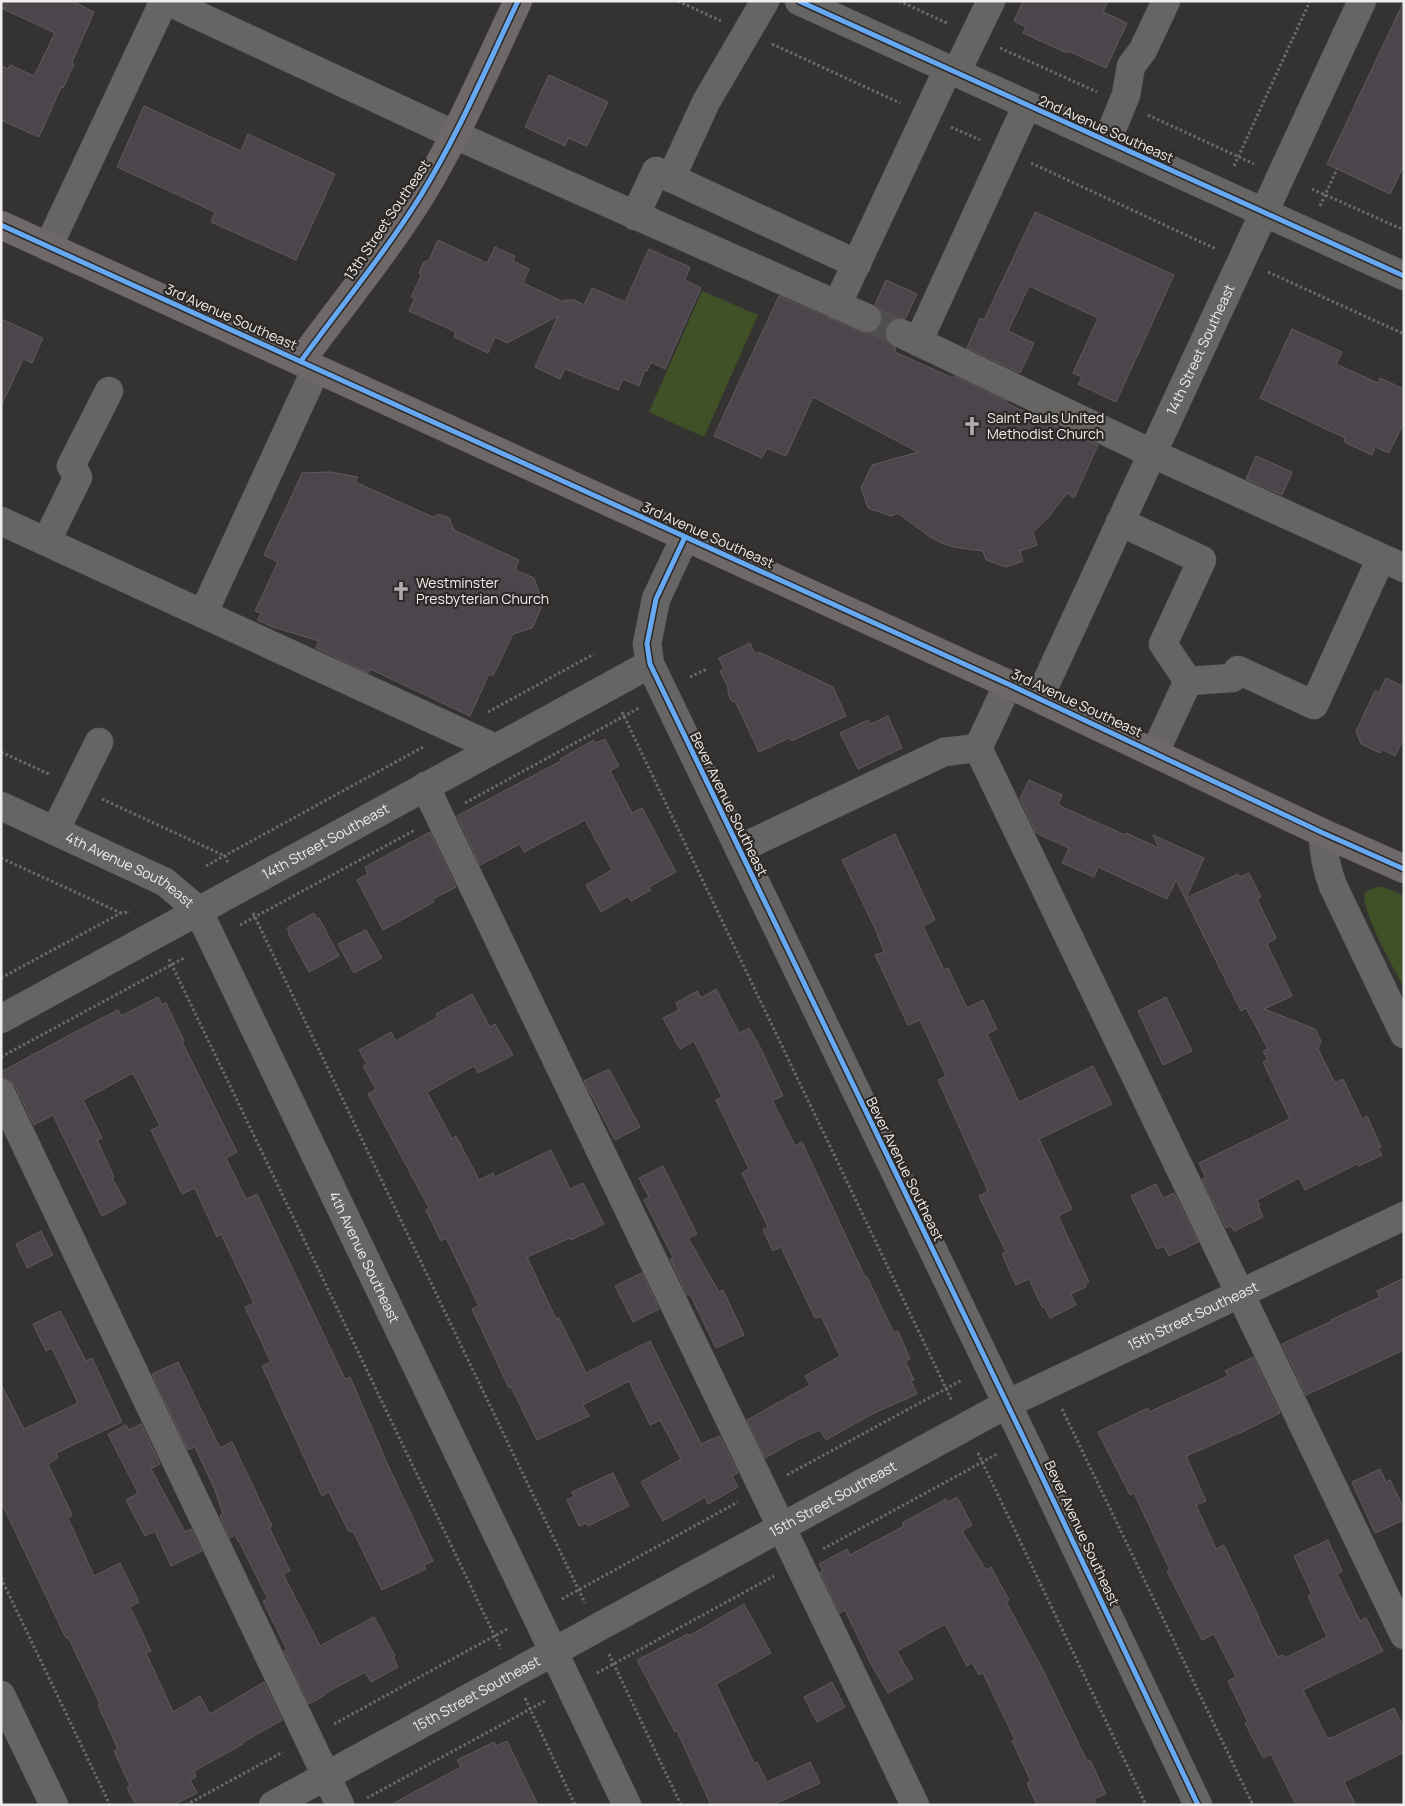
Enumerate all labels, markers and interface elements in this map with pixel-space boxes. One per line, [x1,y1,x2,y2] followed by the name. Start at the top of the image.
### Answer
[1036,90,1177,167] street label: 2nd Avenue Southeast
[339,155,434,284] street label: 13th Street Southeast
[162,279,300,354] street label: 3rd Avenue Southeast
[1161,280,1239,418] street label: 14th Street Southeast
[987,408,1104,443] place label: Saint Pauls United Methodist Church
[961,415,983,437] church icon: Saint Pauls United Methodist Church
[639,497,777,572] street label: 3rd Avenue Southeast
[416,573,549,608] place label: Westminster Presbyterian Church
[390,580,412,602] church icon: Westminster Presbyterian Church
[1009,664,1146,741] street label: 3rd Avenue Southeast
[686,729,773,879] street label: Bever Avenue Southeast
[258,798,393,884] street label: 14th Street Southeast
[63,827,199,912] street label: 4th Avenue Southeast
[862,1094,949,1244] street label: Bever Avenue Southeast
[325,1188,405,1326] street label: 4th Avenue Southeast
[1124,1276,1261,1355] street label: 15th Street Southeast
[766,1456,900,1541] street label: 15th Street Southeast
[1040,1457,1125,1609] street label: Bever Avenue Southeast
[409,1651,544,1736] street label: 15th Street Southeast

